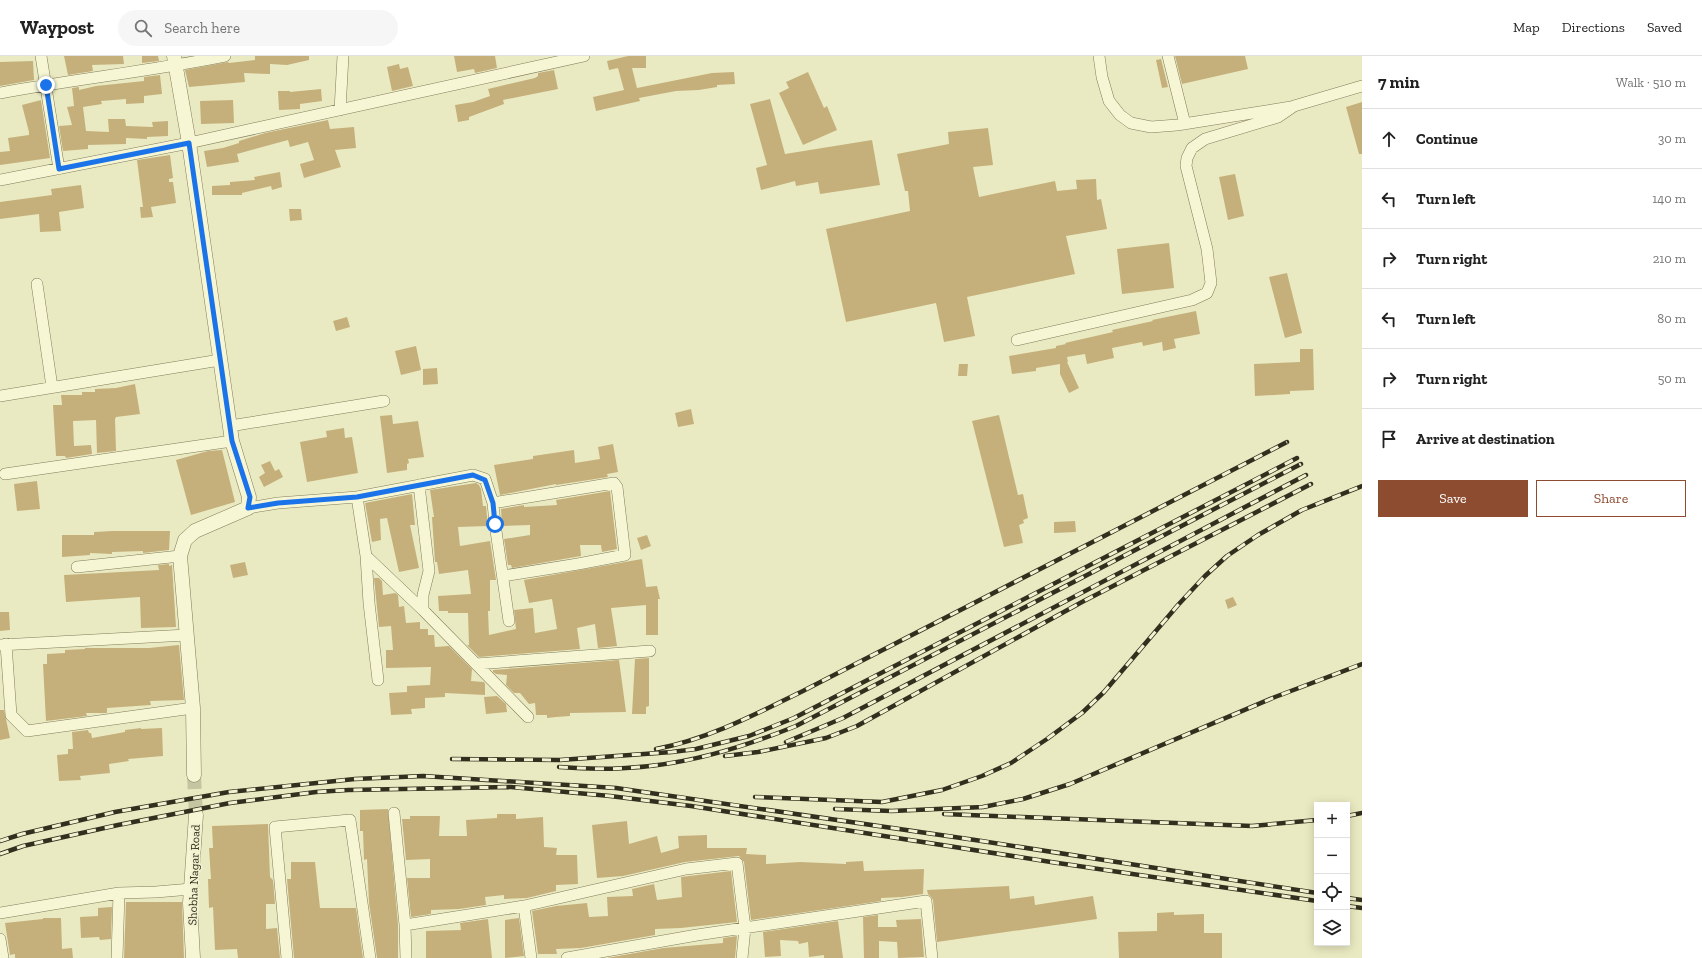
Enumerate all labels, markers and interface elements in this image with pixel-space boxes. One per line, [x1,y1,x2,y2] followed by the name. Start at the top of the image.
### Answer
[118,10,398,46] search box
[20,16,94,39] text: Waypost
[132,17,154,39] icon: search
[164,19,240,37] text: Search here
[1513,19,1540,36] text: Map
[1562,19,1625,36] text: Directions
[1647,19,1682,36] text: Saved
[1378,72,1420,92] text: 7 min
[1616,75,1686,90] text: Walk · 510 m
[37,76,55,94] route end
[1378,128,1400,150] icon: ahead
[1416,130,1478,148] text: Continue
[1658,131,1686,146] text: 30 m
[1378,188,1400,210] icon: left
[1416,190,1476,208] text: Turn left
[1652,191,1686,206] text: 140 m
[1378,248,1400,270] icon: right
[1416,250,1487,268] text: Turn right
[1653,251,1686,266] text: 210 m
[1378,308,1400,330] icon: left
[1416,310,1476,328] text: Turn left
[1657,311,1686,326] text: 80 m
[1378,368,1400,390] icon: right
[1416,370,1487,388] text: Turn right
[1658,371,1686,386] text: 50 m
[1378,428,1400,450] icon: arrive
[1416,430,1555,448] text: Arrive at destination
[1378,480,1528,517] button: Save
[1536,480,1686,517] button: Share
[486,515,504,533] route start
[1314,802,1350,946] map controls
[1314,802,1350,838] button: +
[185,824,203,926] street label: Shobha Nagar Road
[1314,838,1350,874] button: −
[1314,874,1350,910] button: locate
[1314,910,1350,946] button: layers

